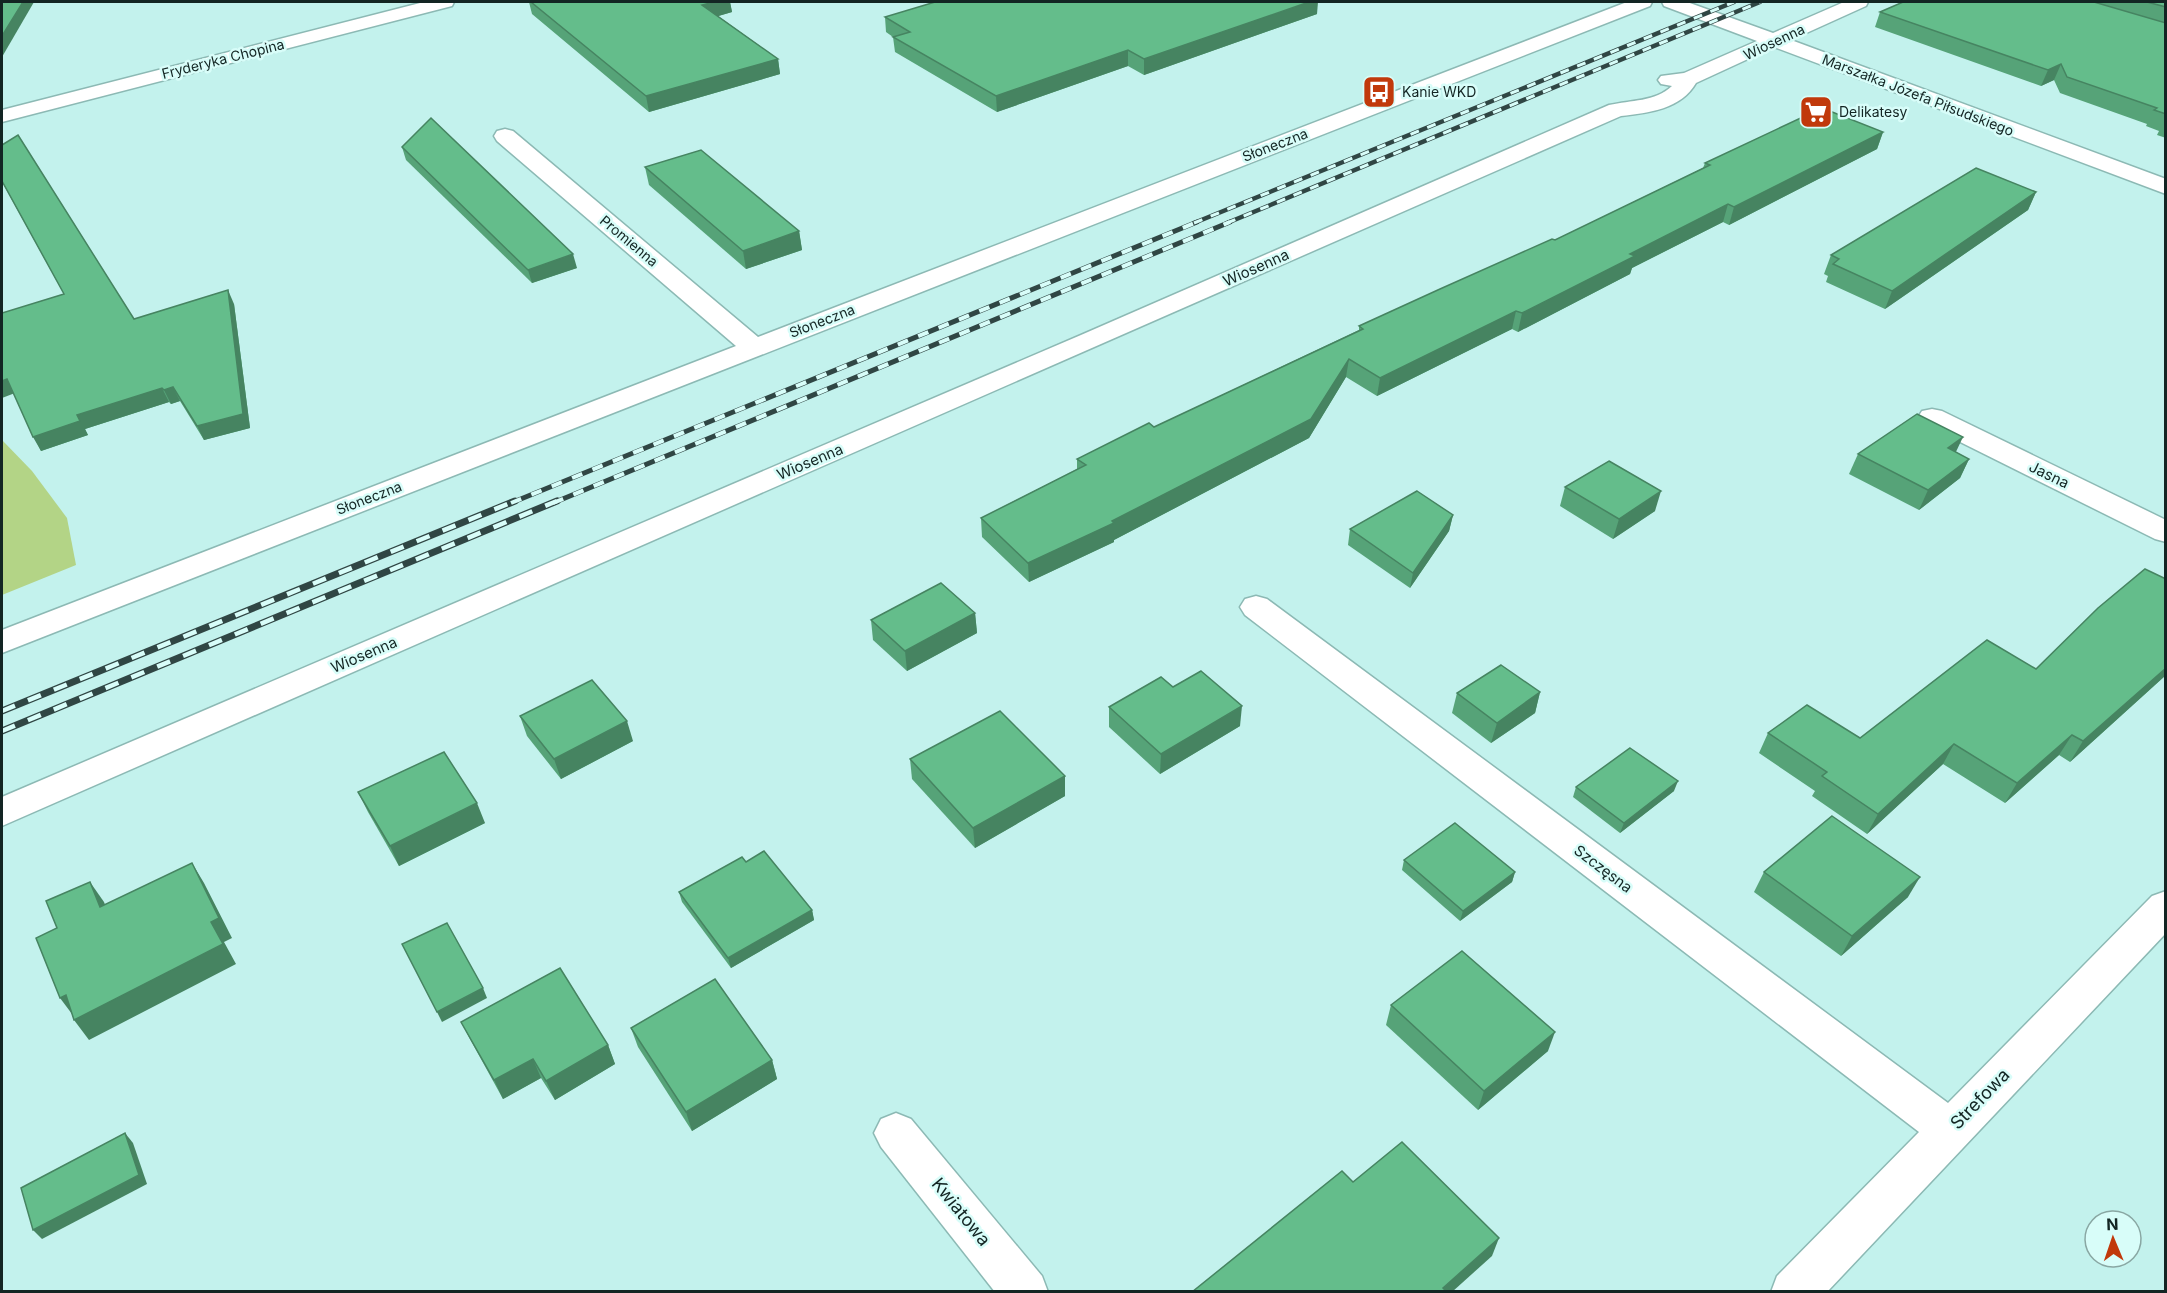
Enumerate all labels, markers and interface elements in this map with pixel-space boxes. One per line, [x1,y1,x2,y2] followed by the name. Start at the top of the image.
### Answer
[1740,20,1807,63] street label: Wiosenna
[160,35,286,82] street label: Fryderyka Chopina
[1820,50,2016,139] street label: Marszałka Józefa Piłsudskiego
[1361,74,1397,110] bus stop icon: Kanie WKD
[1402,83,1476,100] place label: Kanie WKD
[1798,94,1834,130] supermarket icon: Delikatesy
[1839,103,1908,120] place label: Delikatesy
[1240,124,1310,165] street label: Słoneczna
[597,211,662,270] street label: Promienna
[1220,245,1292,291] street label: Wiosenna
[787,300,857,341] street label: Słoneczna
[774,439,846,484] street label: Wiosenna
[2026,457,2072,492] street label: Jasna
[334,477,404,518] street label: Słoneczna
[328,632,400,677] street label: Wiosenna
[1570,841,1636,897] street label: Szczęsna
[1946,1064,2014,1133] street label: Strefowa
[928,1174,995,1250] street label: Kwiatowa
[2083,1209,2143,1269] north arrow
[2106,1214,2119,1234] text: N

